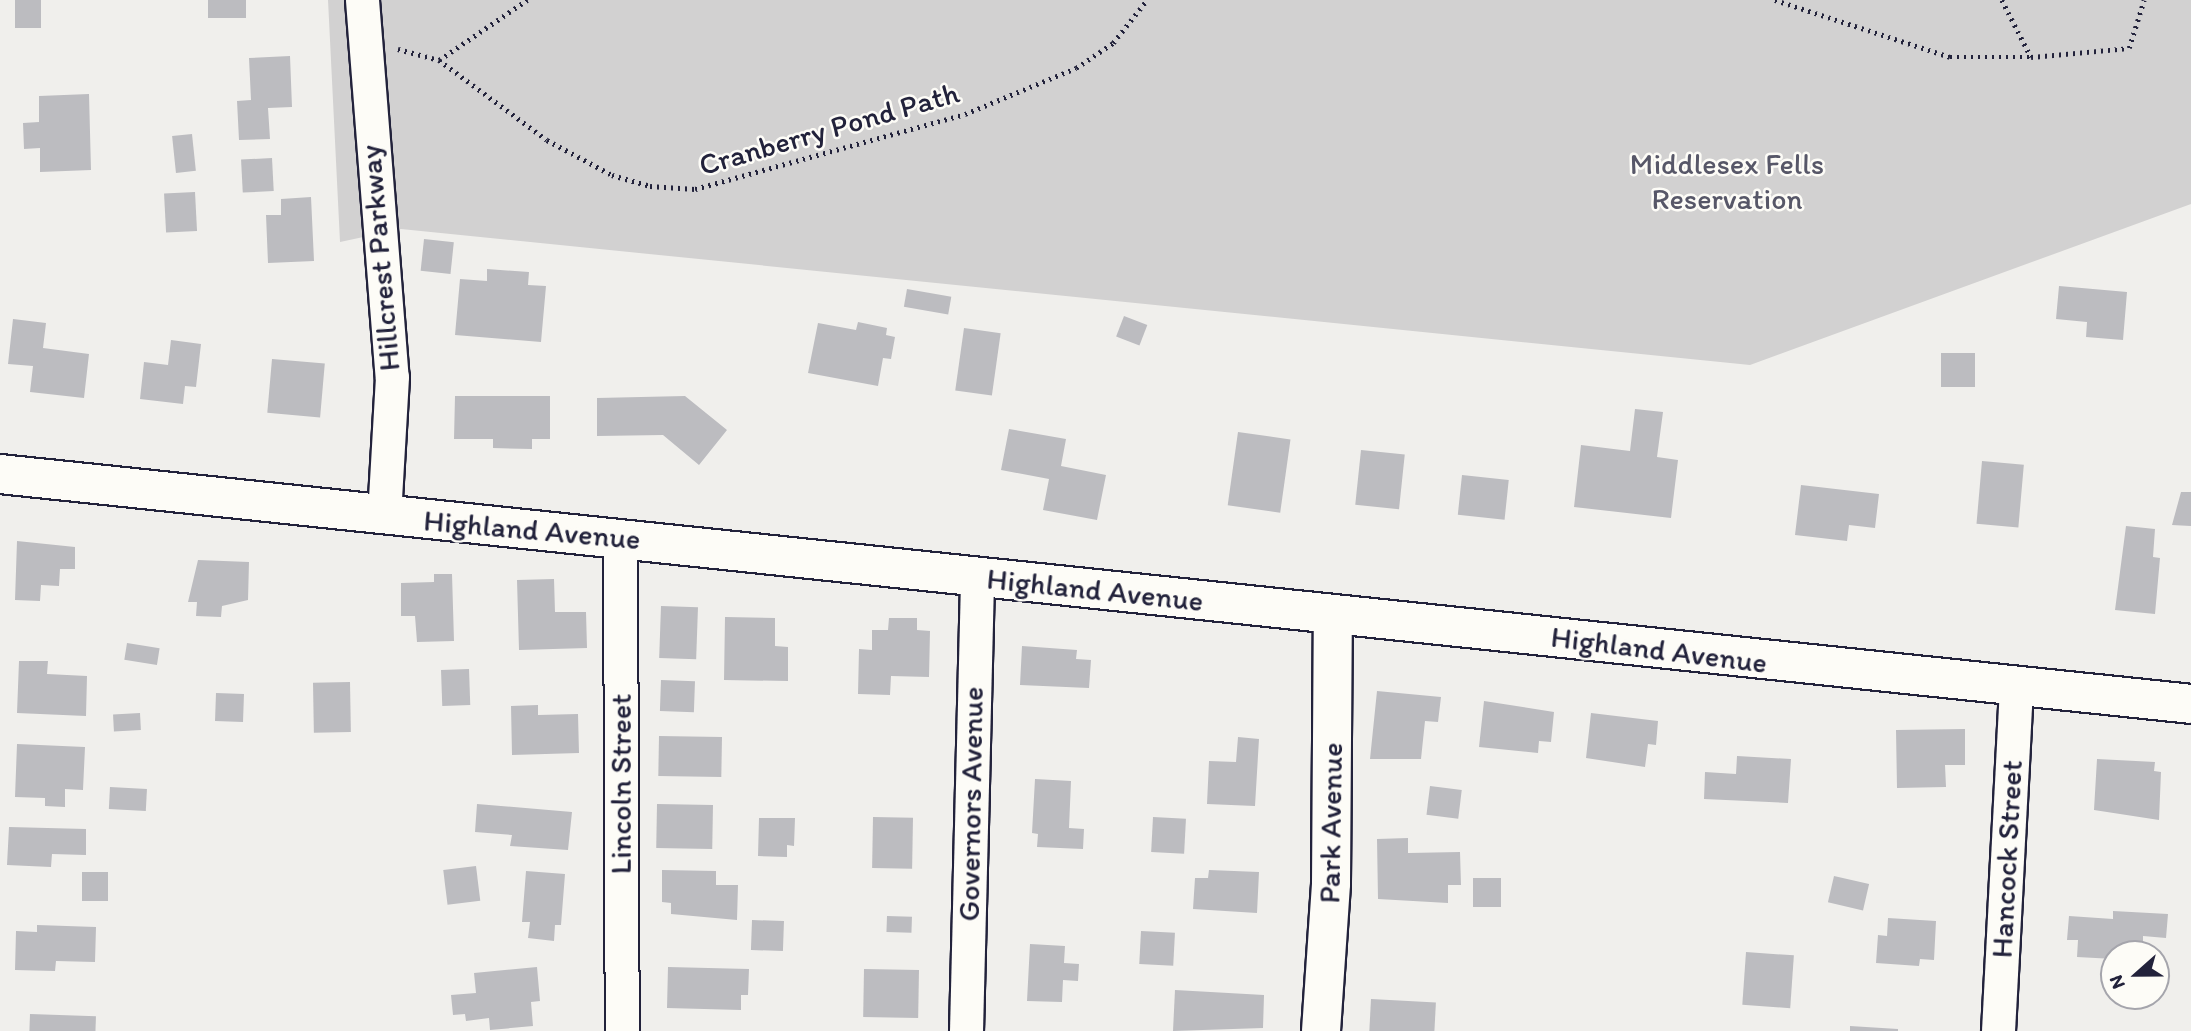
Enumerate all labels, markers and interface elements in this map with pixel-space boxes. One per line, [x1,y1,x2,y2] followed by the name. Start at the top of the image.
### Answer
[696,75,962,183] street label: Cranberry Pond Path
[352,144,408,372] street label: Hillcrest Parkway
[1630,146,1824,216] park label: Middlesex Fells Reservation
[423,503,641,557] street label: Highland Avenue
[986,561,1204,619] street label: Highland Avenue
[1550,619,1768,681] street label: Highland Avenue
[951,687,991,921] street label: Governors Avenue
[603,694,639,874] street label: Lincoln Street
[1312,743,1350,903] street label: Park Avenue
[1984,759,2030,959] street label: Hancock Street
[2100,940,2170,1010] north arrow
[2104,972,2130,992] text: N

